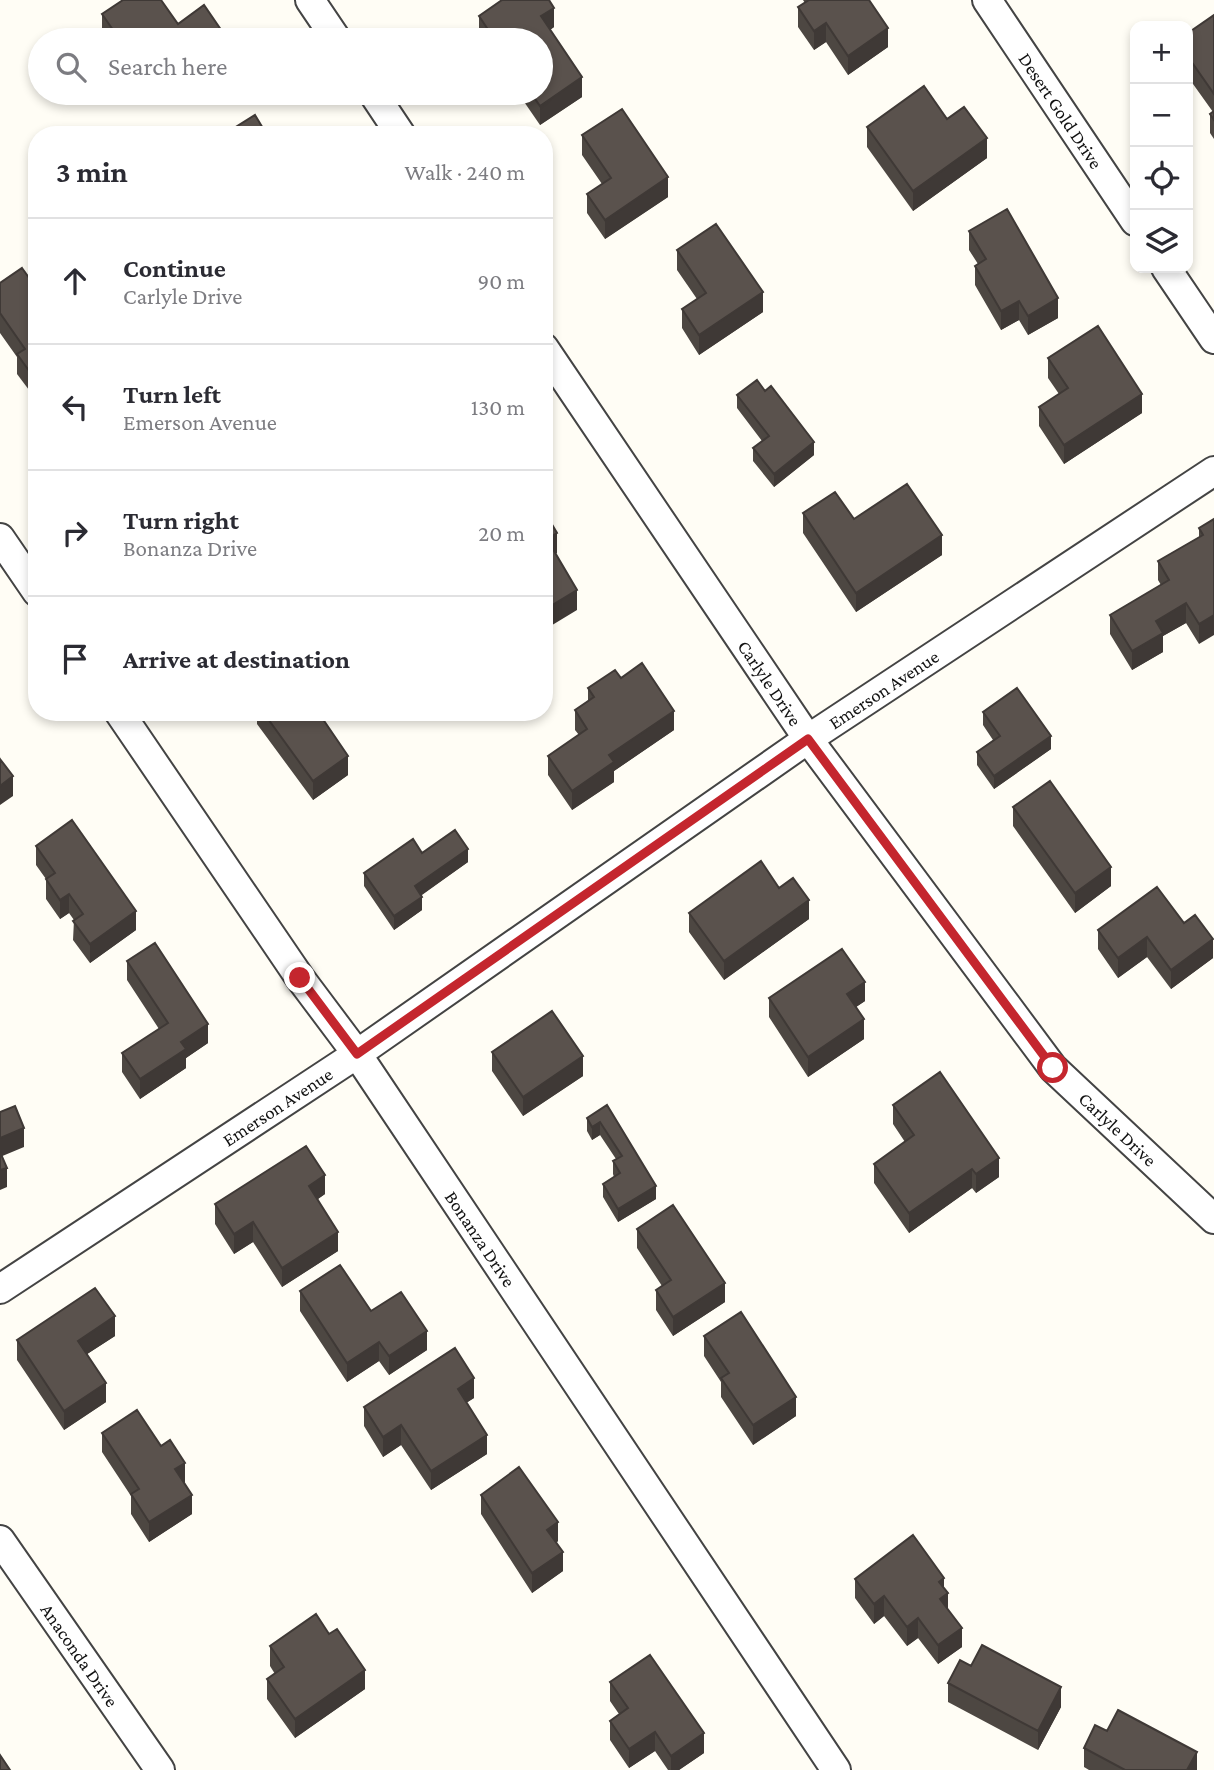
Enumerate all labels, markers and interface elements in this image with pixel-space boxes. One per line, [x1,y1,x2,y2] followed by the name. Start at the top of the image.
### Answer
[1130,21,1193,273] map controls
[1130,21,1193,84] button: +
[28,28,553,105] search box
[52,48,90,86] icon: search
[1014,49,1107,173] street label: Desert Gold Drive
[108,52,227,81] text: Search here
[1130,84,1193,147] button: −
[1130,147,1193,210] button: locate
[56,155,128,188] text: 3 min
[405,159,525,185] text: Walk · 240 m
[1130,210,1193,273] button: layers
[123,254,226,283] text: Continue
[56,262,94,300] icon: ahead
[478,268,525,294] text: 90 m
[123,283,242,309] text: Carlyle Drive
[123,380,221,409] text: Turn left
[56,388,94,426] icon: left
[471,394,525,420] text: 130 m
[123,409,277,435] text: Emerson Avenue
[123,506,239,535] text: Turn right
[56,514,94,552] icon: right
[478,520,525,546] text: 20 m
[123,535,257,561] text: Bonanza Drive
[733,636,806,730] street label: Carlyle Drive
[56,640,94,678] icon: arrive
[123,645,350,674] text: Arrive at destination
[825,646,943,733] street label: Emerson Avenue
[284,962,315,993] route end
[1037,1052,1068,1083] route start
[219,1063,337,1151] street label: Emerson Avenue
[1074,1088,1161,1171] street label: Carlyle Drive
[441,1187,520,1291] street label: Bonanza Drive
[36,1600,123,1711] street label: Anaconda Drive

